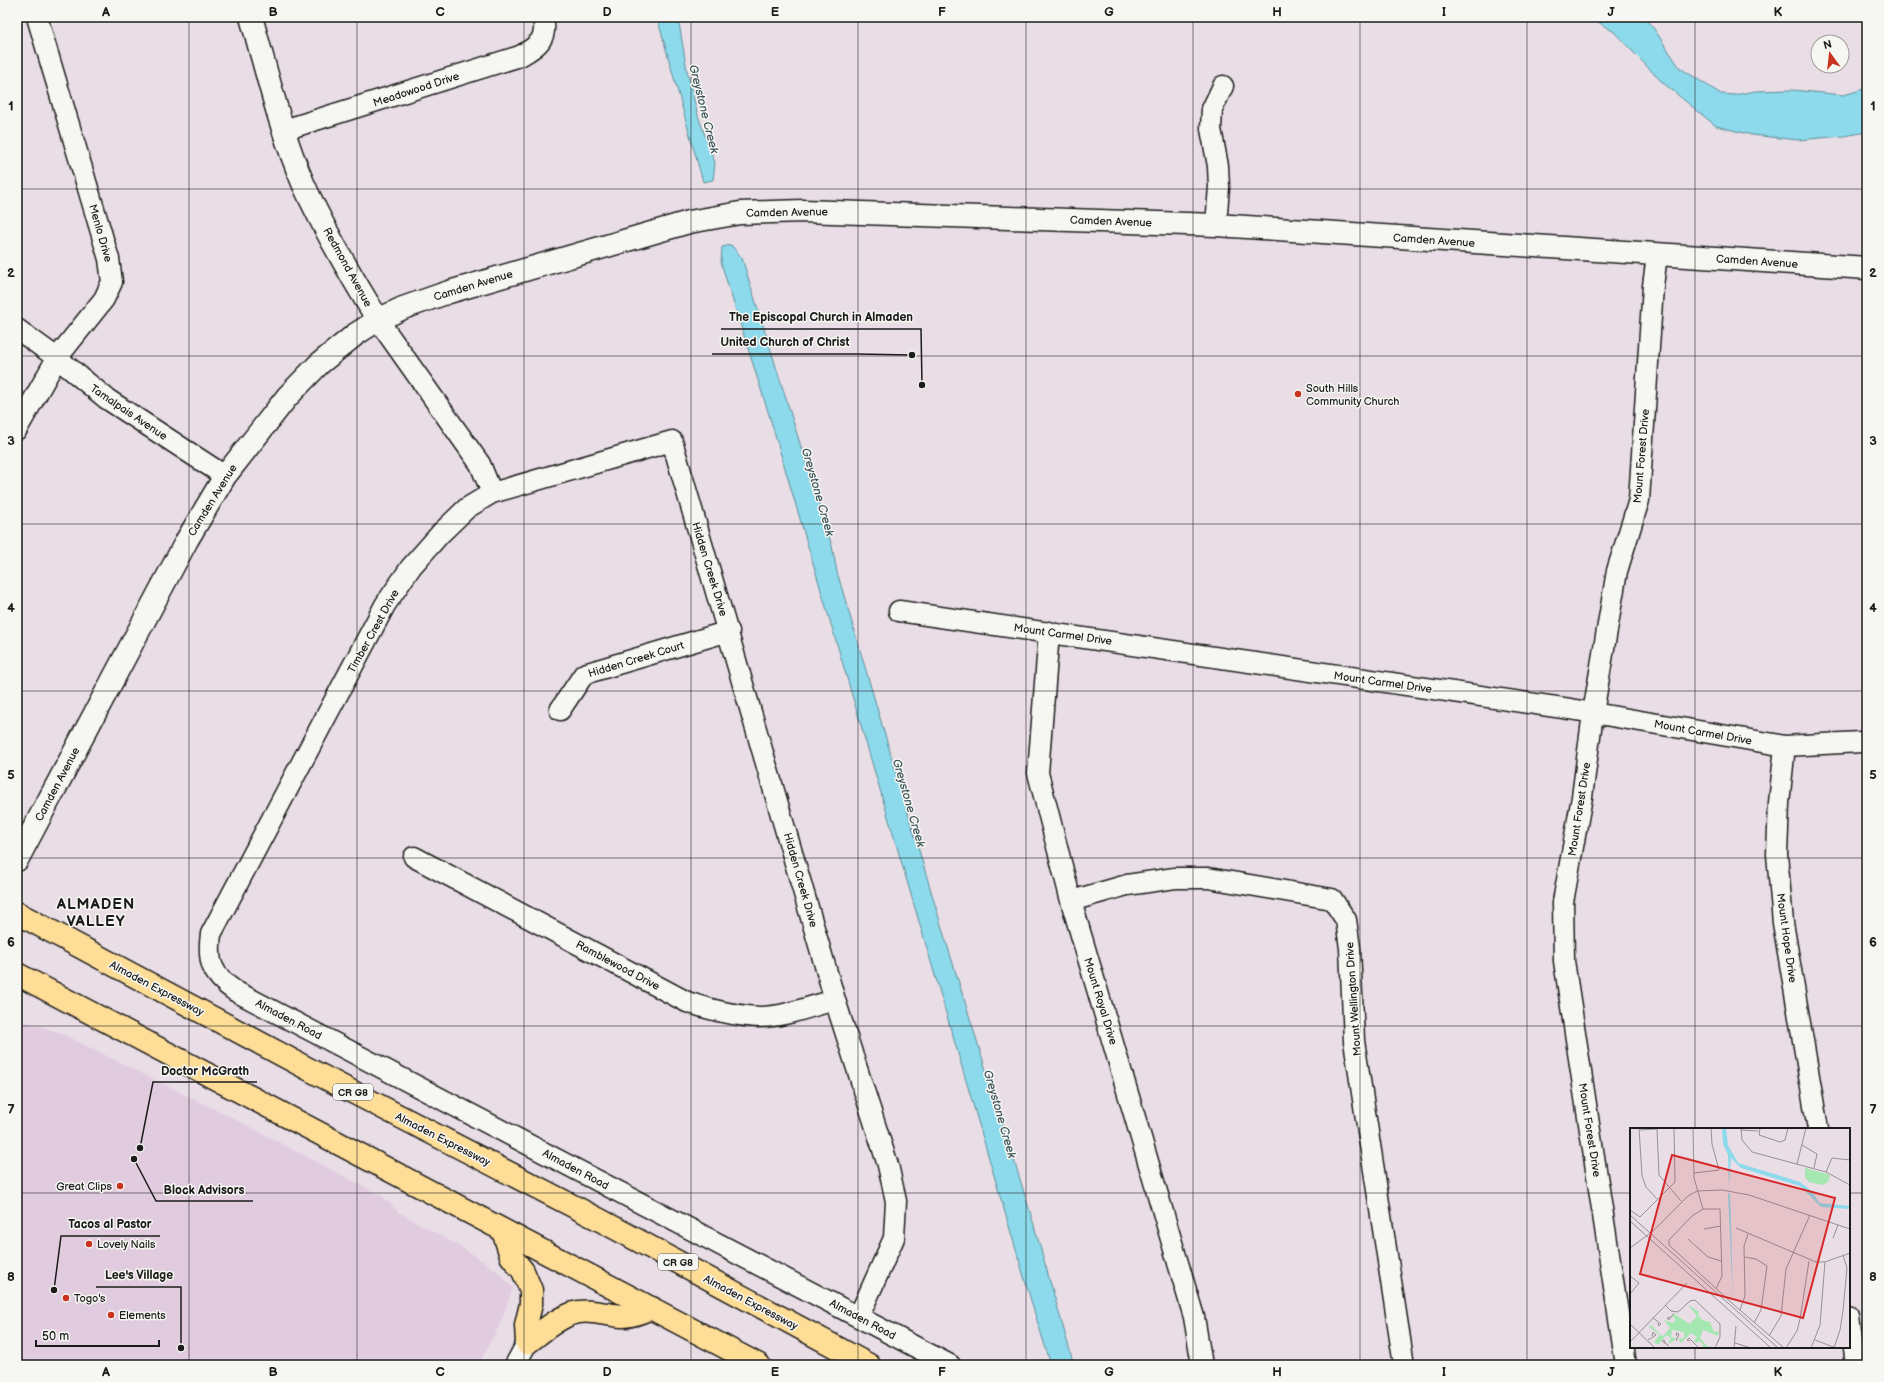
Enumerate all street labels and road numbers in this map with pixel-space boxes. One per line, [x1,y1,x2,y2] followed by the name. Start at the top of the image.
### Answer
[372,69,461,110] street label: Meadowood Drive
[86,203,115,264] street label: Menlo Drive
[746,205,829,220] street label: Camden Avenue
[1070,214,1153,229] street label: Camden Avenue
[320,225,375,309] street label: Redmond Avenue
[1393,231,1476,250] street label: Camden Avenue
[1716,252,1799,271] street label: Camden Avenue
[432,267,515,304] street label: Camden Avenue
[88,382,170,443] street label: Tamalpais Avenue
[1631,408,1652,504] street label: Mount Forest Drive
[185,462,240,539] street label: Camden Avenue
[689,520,730,618] street label: Hidden Creek Drive
[345,587,402,675] street label: Timber Crest Drive
[1013,621,1113,648] street label: Mount Carmel Drive
[587,639,686,680] street label: Hidden Creek Court
[1333,669,1433,696] street label: Mount Carmel Drive
[1653,717,1753,748] street label: Mount Carmel Drive
[32,745,83,824] street label: Camden Avenue
[1566,761,1593,857] street label: Mount Forest Drive
[781,831,820,929] street label: Hidden Creek Drive
[1774,892,1799,984] street label: Mount Hope Drive
[574,938,662,993] street label: Ramblewood Drive
[1343,941,1364,1056] street label: Mount Wellington Drive
[1081,956,1120,1047] street label: Mount Royal Drive
[107,958,206,1019] street label: Almaden Expressway
[253,997,324,1042] street label: Almaden Road
[1576,1082,1603,1178] street label: Mount Forest Drive
[333,1084,373,1100] road number: CR G8
[393,1110,492,1169] street label: Almaden Expressway
[540,1147,611,1192] street label: Almaden Road
[658,1254,698,1270] road number: CR G8
[701,1272,800,1333] street label: Almaden Expressway
[827,1297,898,1342] street label: Almaden Road

